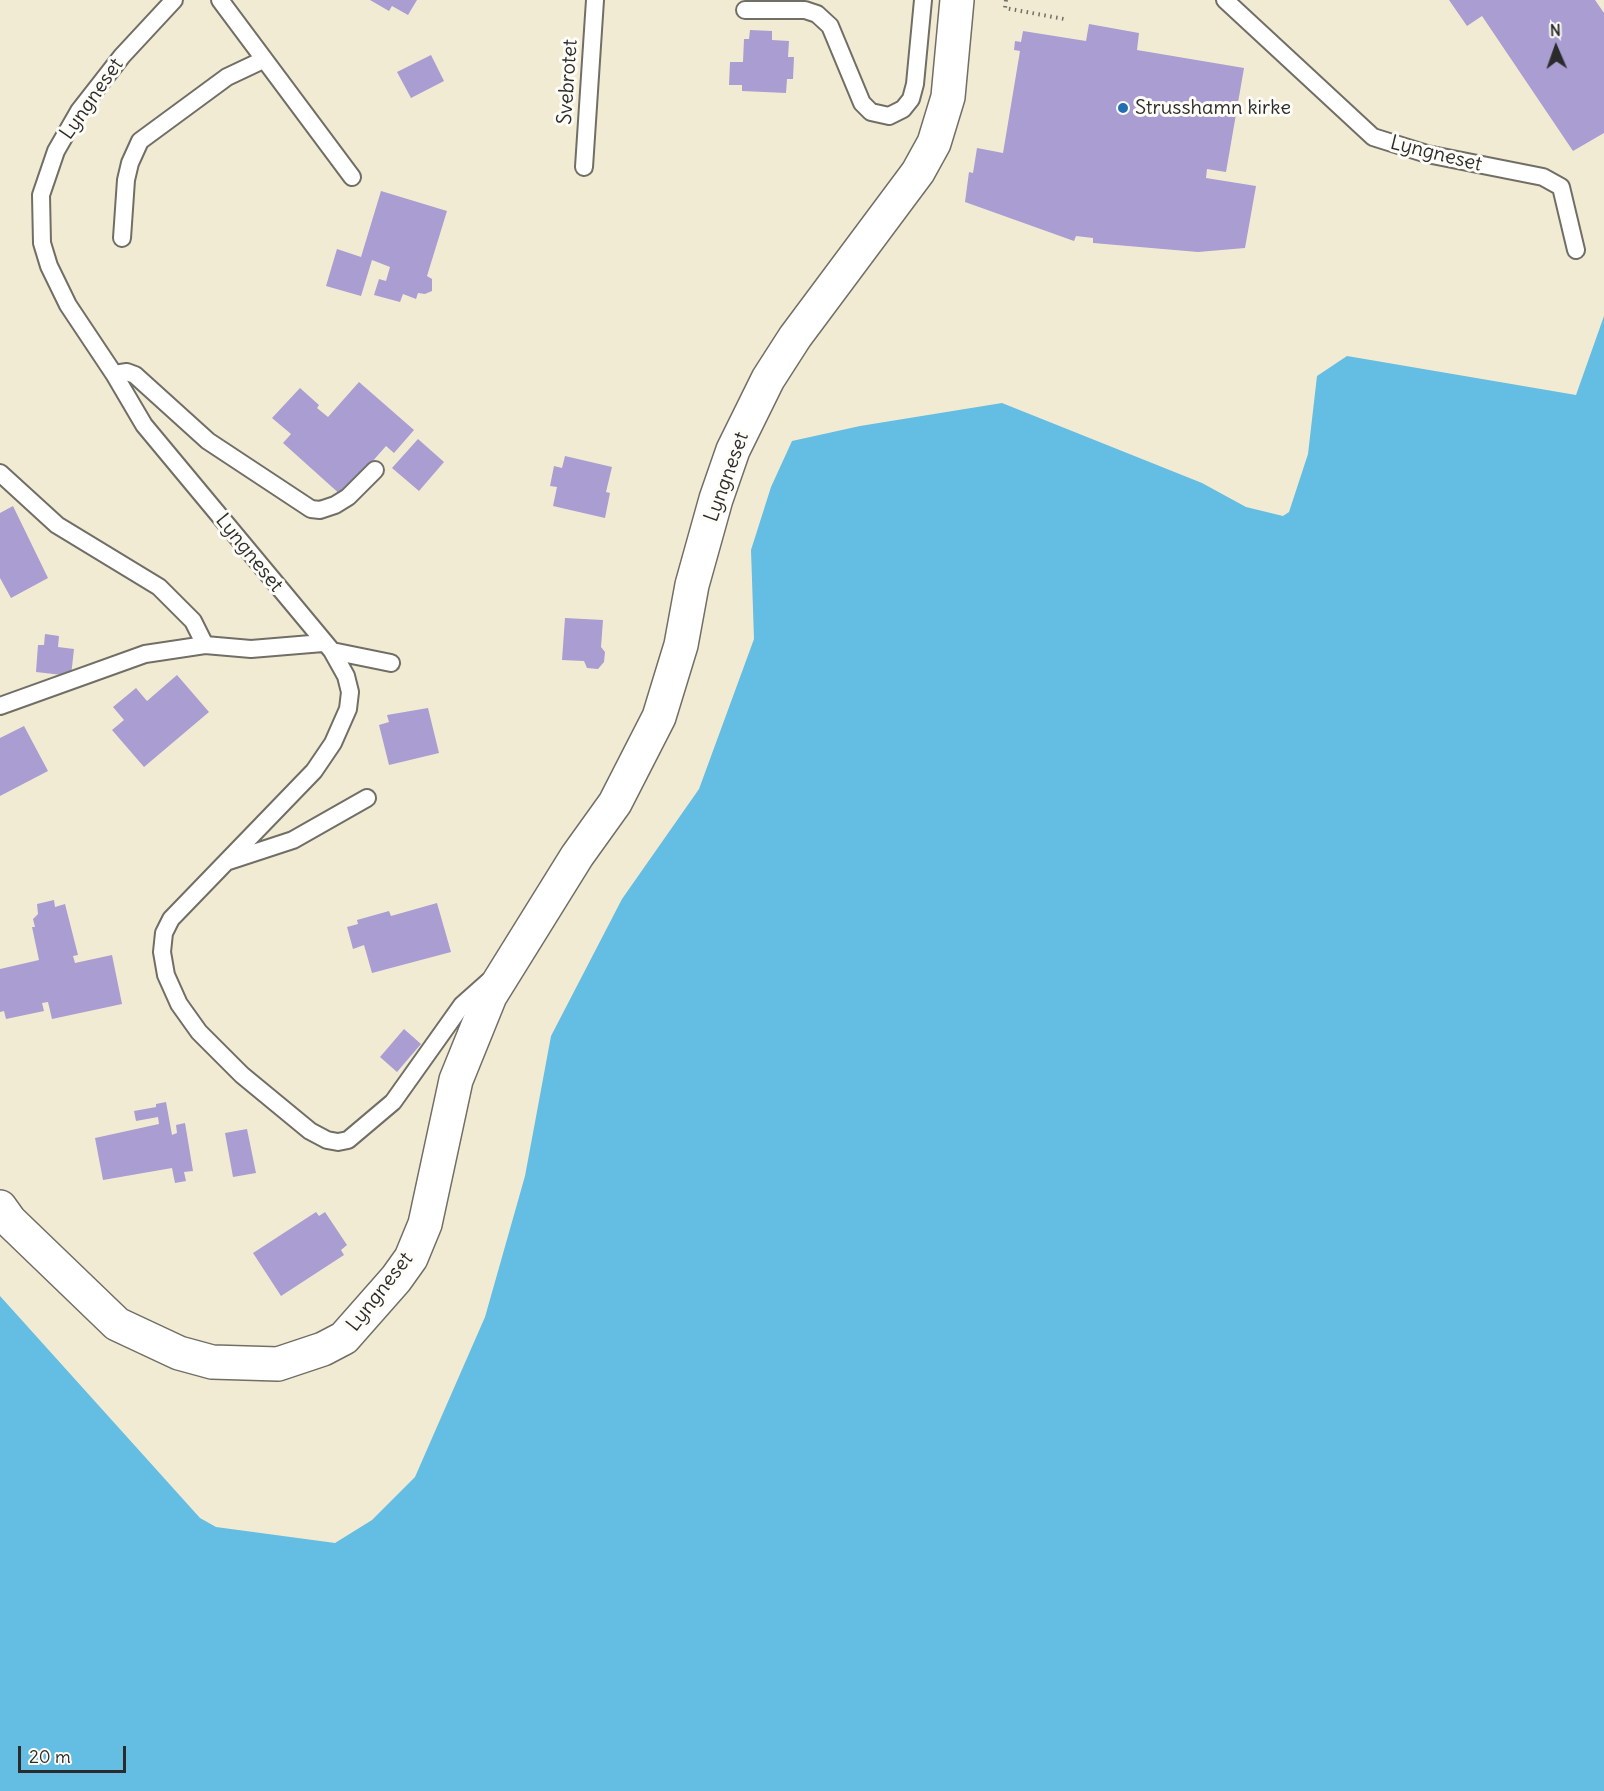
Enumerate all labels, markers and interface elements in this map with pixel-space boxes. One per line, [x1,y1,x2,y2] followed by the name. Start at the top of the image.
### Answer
[1526,18,1586,78] north arrow
[1549,20,1561,40] text: N
[553,39,583,125] street label: Svebrotet
[55,54,129,144] street label: Lyngneset
[1135,96,1291,120] place label: Strusshamn kirke
[1116,101,1130,115] marker: Strusshamn kirke
[1388,131,1484,177] street label: Lyngneset
[700,429,754,525] street label: Lyngneset
[210,509,288,597] street label: Lyngneset
[342,1248,418,1336] street label: Lyngneset
[21,1734,129,1772] scale bar
[29,1745,71,1768] text: 20 m

